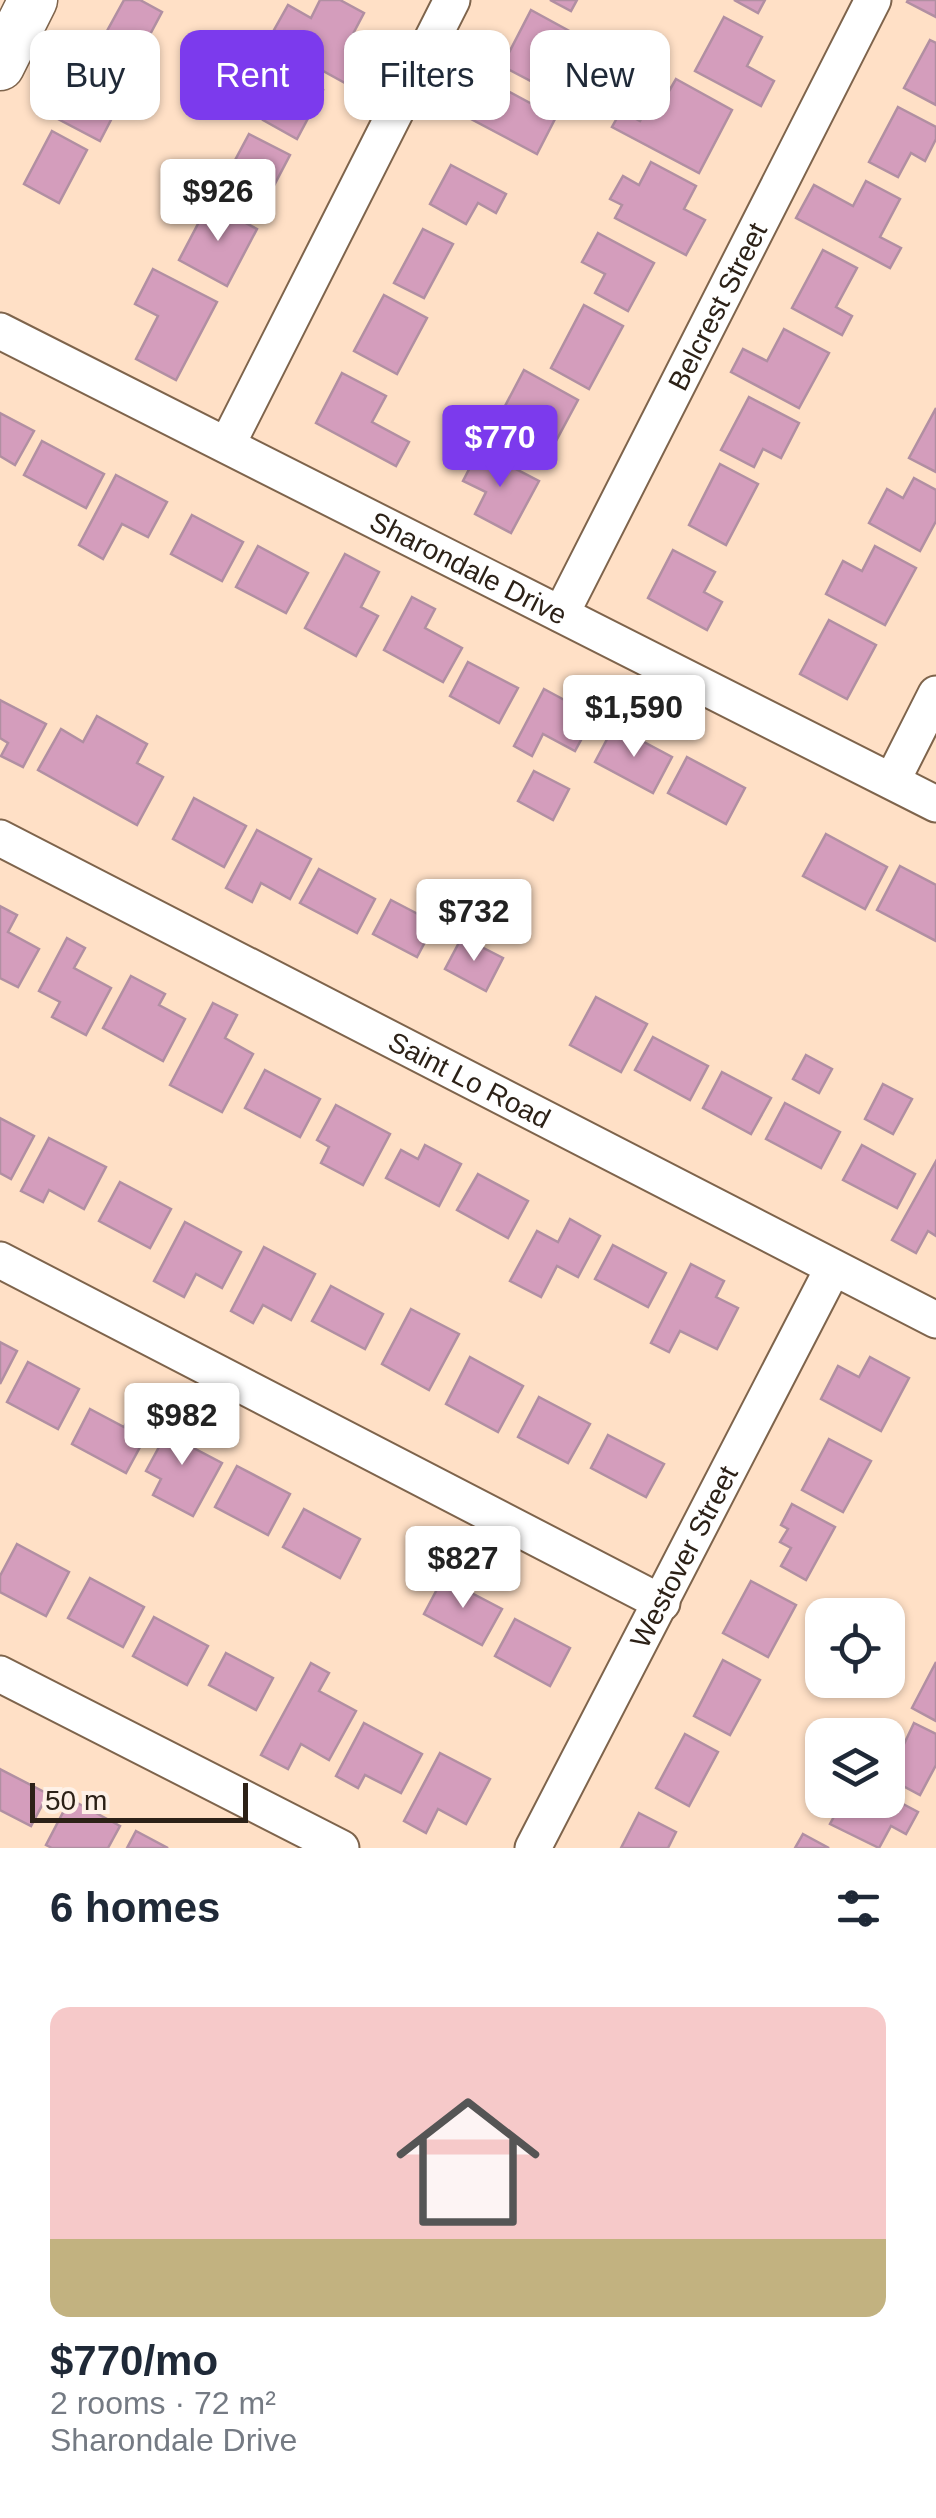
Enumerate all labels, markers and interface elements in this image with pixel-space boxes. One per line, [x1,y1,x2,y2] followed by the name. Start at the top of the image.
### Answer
[30,30,160,120] chip: Buy
[180,30,324,120] chip: Rent
[344,30,510,120] chip: Filters
[530,30,670,120] chip: New
[159,159,277,244] pin: $926
[182,173,254,209] text: $926
[662,217,773,395] street label: Belcrest Street
[441,405,559,490] pin: $770
[464,419,536,455] text: $770
[365,505,572,630] street label: Sharondale Drive
[553,675,715,760] pin: $1,590
[585,689,683,725] text: $1,590
[415,879,533,964] pin: $732
[438,893,510,929] text: $732
[383,1025,555,1134] street label: Saint Lo Road
[123,1383,241,1468] pin: $982
[146,1397,218,1433] text: $982
[624,1460,744,1653] street label: Westover Street
[404,1526,522,1611] pin: $827
[427,1540,499,1576] text: $827
[805,1598,905,1818] map controls
[805,1598,905,1698] button: locate
[805,1718,905,1818] button: layers
[30,1778,248,1822] scale bar
[45,1785,107,1816] text: 50 m
[831,1881,886,1936] icon: filters
[50,1884,220,1931] text: 6 homes
[378,2072,558,2252] icon: home
[50,2337,218,2384] text: $770/mo
[50,2385,276,2421] text: 2 rooms · 72 m²
[50,2422,297,2458] text: Sharondale Drive

